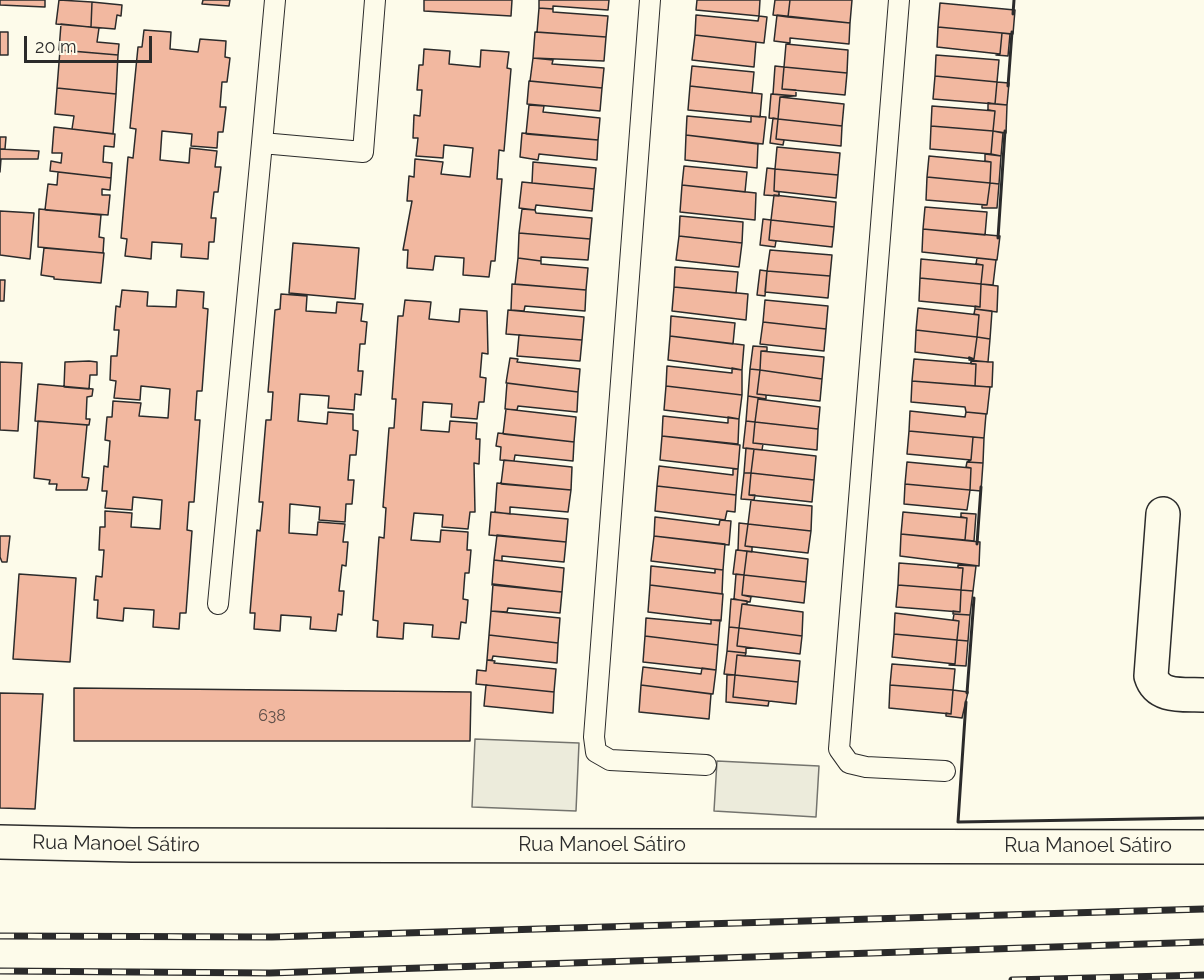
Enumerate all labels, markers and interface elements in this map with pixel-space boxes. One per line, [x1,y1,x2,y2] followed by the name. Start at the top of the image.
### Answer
[27,24,154,62] scale bar
[35,36,77,57] text: 20 m
[258,706,286,726] house number: 638
[32,831,200,857] street label: Rua Manoel Sátiro
[518,833,686,857] street label: Rua Manoel Sátiro
[1004,834,1172,858] street label: Rua Manoel Sátiro

